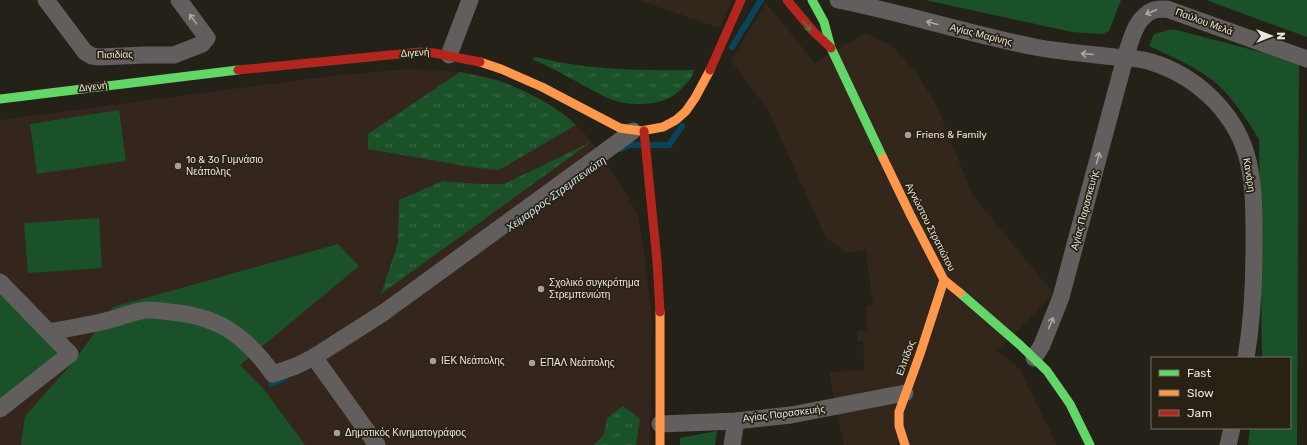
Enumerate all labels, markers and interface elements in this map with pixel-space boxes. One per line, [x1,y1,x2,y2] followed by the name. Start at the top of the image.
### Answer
[1174,6,1235,38] street label: Παύλου Μελά
[1146,9,1158,17] one-way arrow
[189,14,197,25] one-way arrow
[1251,16,1291,56] north arrow
[926,19,939,26] one-way arrow
[803,20,811,31] one-way arrow
[948,21,1014,49] street label: Αγίας Μαρίνης
[1274,32,1287,40] text: N
[400,46,430,60] street label: Διγενή
[97,49,133,61] street label: Πισιδίας
[1081,50,1094,57] one-way arrow
[78,80,108,94] street label: Διγενή
[916,129,987,141] place label: Friens & Family
[903,130,913,140] marker: Friens & Family
[1095,151,1103,164] one-way arrow
[503,153,608,235] water label: Χείμαρρος Στρεμπενιώτη
[186,154,264,178] place label: 1ο & 3ο Γυμνάσιο Νεάπολης
[1240,157,1258,193] street label: Κανάρη
[173,161,183,171] marker: 1ο & 3ο Γυμνάσιο Νεάπολης
[1068,168,1102,252] street label: Αγίας Παρασκευής
[903,181,957,273] street label: Αγνώστου Στρατιώτου
[549,277,640,301] place label: Σχολικό συγκρότημα Στρεμπενιώτη
[536,284,546,294] marker: Σχολικό συγκρότημα Στρεμπενιώτη
[1048,317,1055,329] one-way arrow
[894,339,918,377] street label: Ελπίδος
[441,355,505,367] place label: ΙΕΚ Νεάπολης
[428,356,438,366] marker: ΙΕΚ Νεάπολης
[540,357,615,369] place label: ΕΠΑΛ Νεάπολης
[1151,357,1291,429] legend
[527,358,537,368] marker: ΕΠΑΛ Νεάπολης
[1187,366,1211,380] text: Fast
[1187,386,1214,400] text: Slow
[742,403,826,425] street label: Αγίας Παρασκευής
[1187,406,1212,420] text: Jam
[345,427,466,439] place label: Δημοτικός Κινηματογράφος
[332,428,342,438] marker: Δημοτικός Κινηματογράφος

